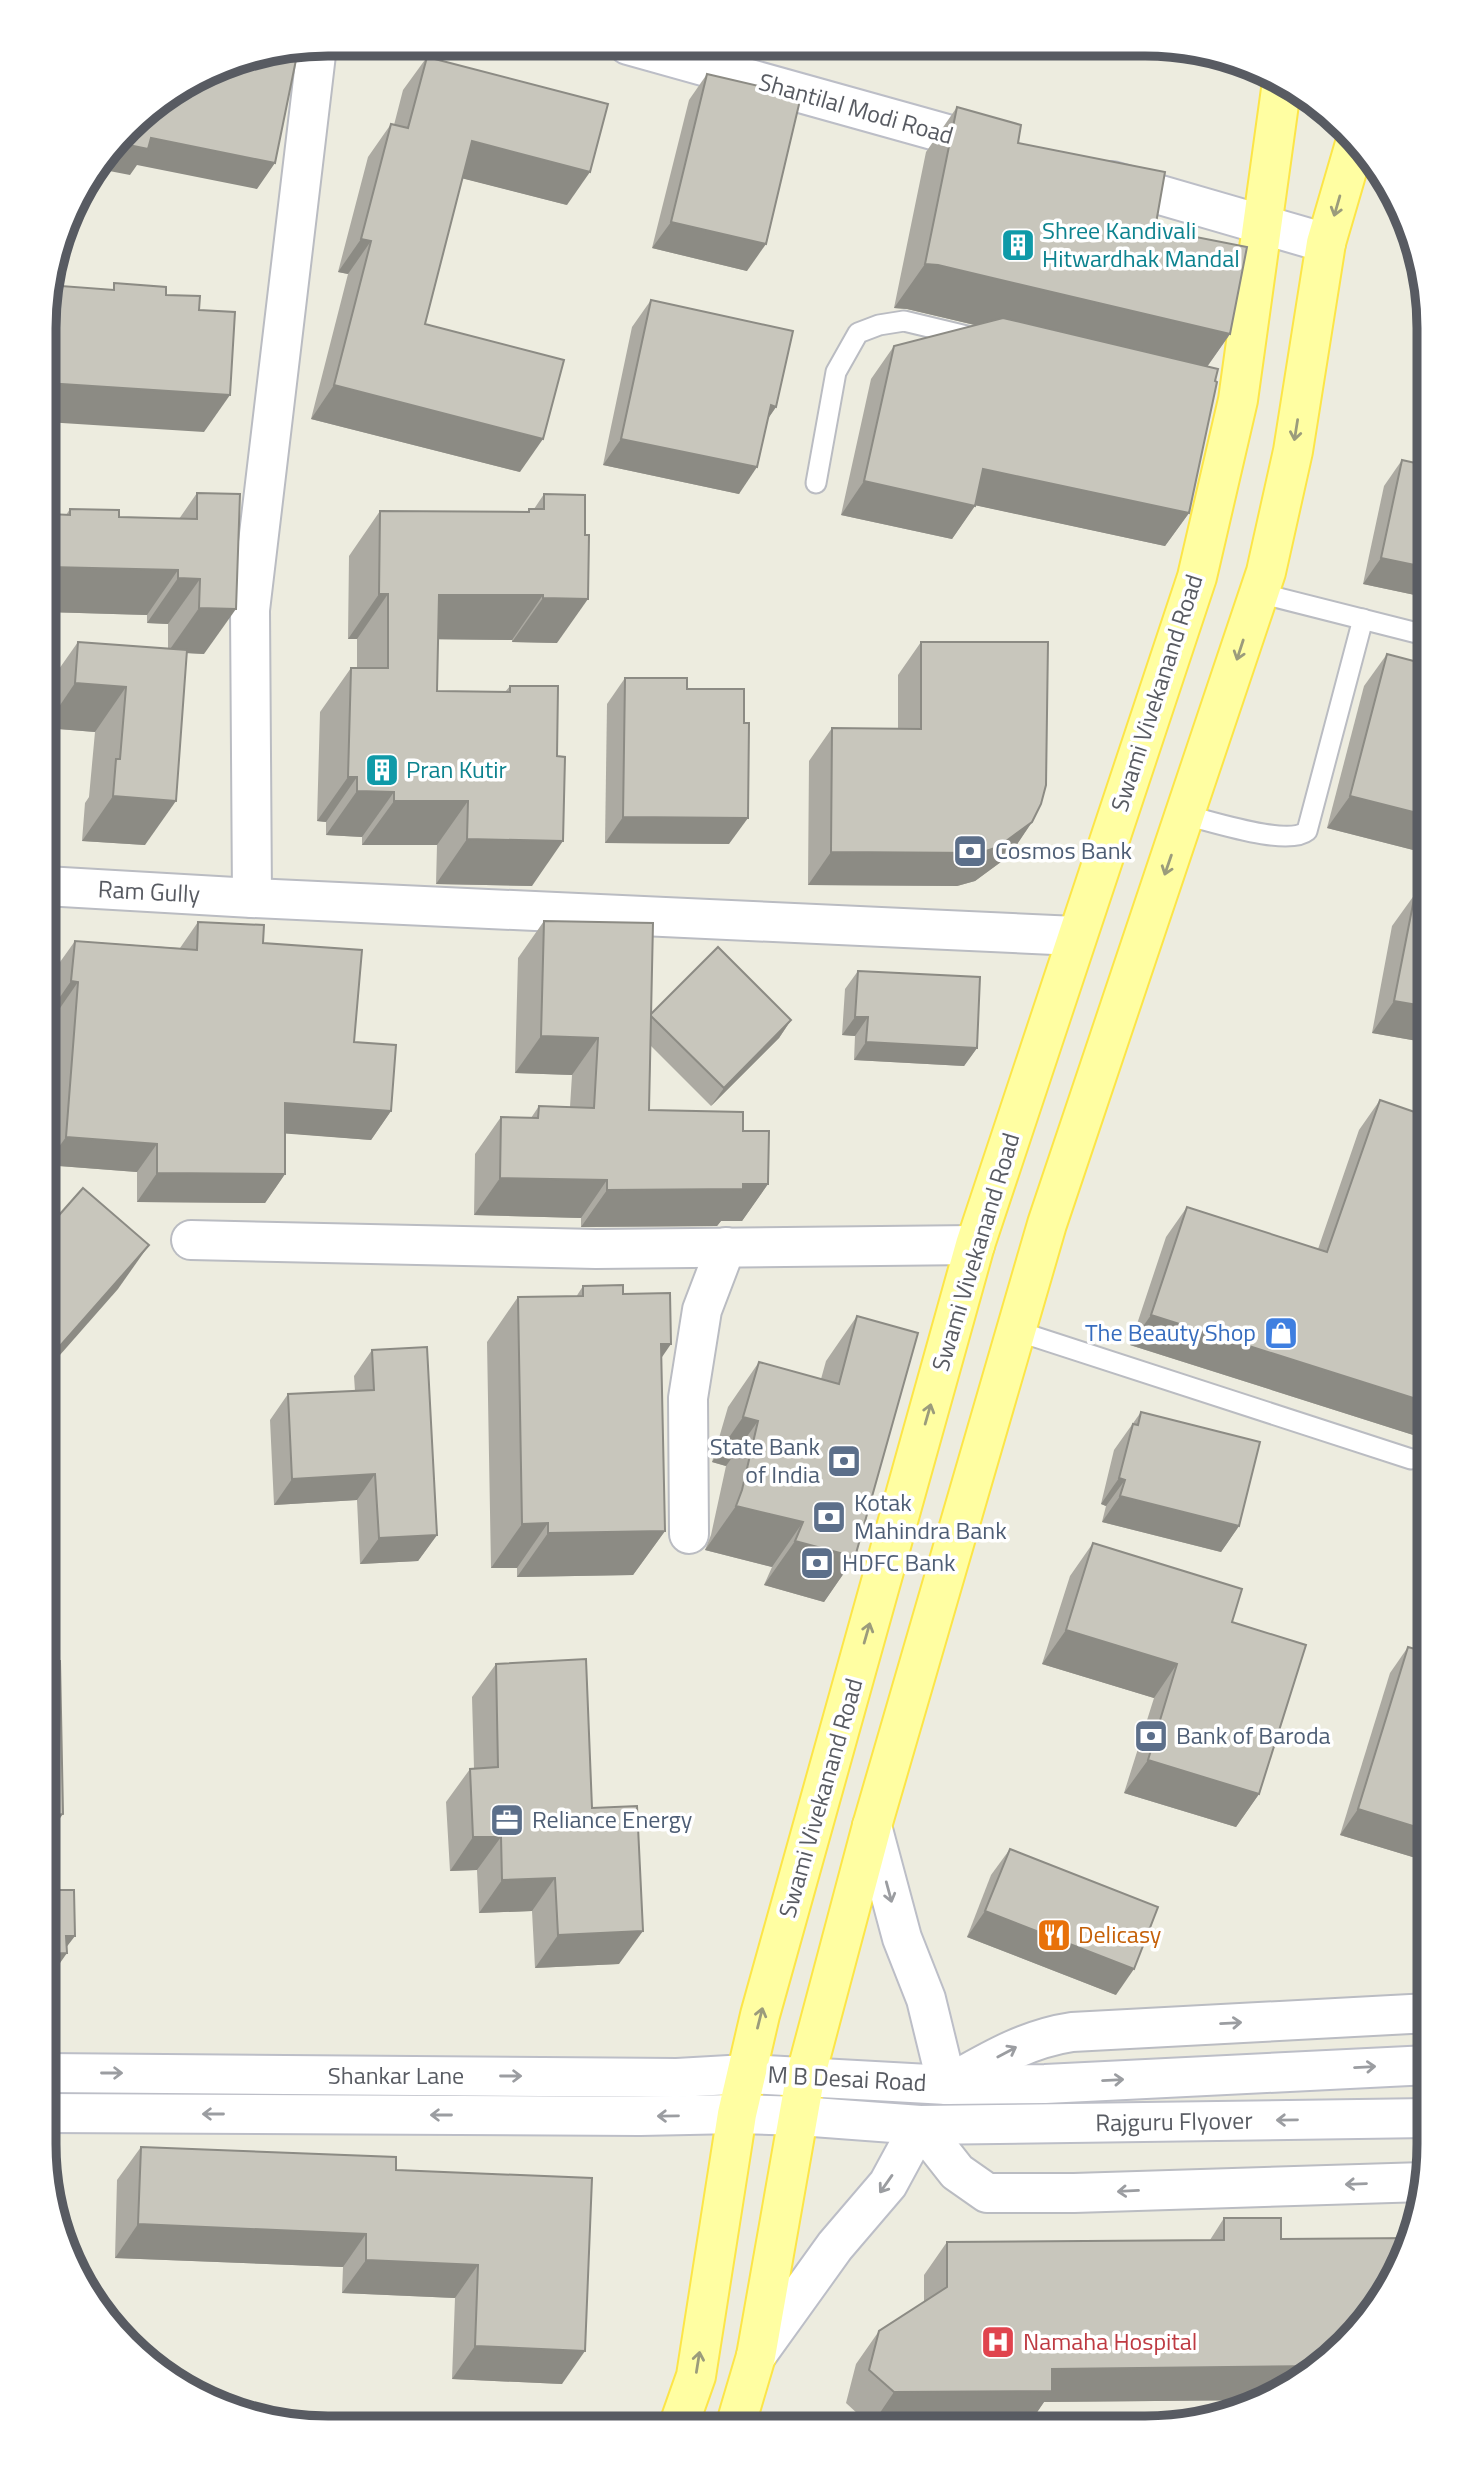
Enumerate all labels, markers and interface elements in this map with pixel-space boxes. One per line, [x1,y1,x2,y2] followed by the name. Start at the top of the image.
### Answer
[755,63,958,153] street label: Shantilal Modi Road
[1329,195,1342,217] one-way arrow
[1042,212,1240,276] place label: Shree Kandivali Hitwardhak Mandal
[999,226,1037,264] building icon: Shree Kandivali Hitwardhak Mandal
[1290,418,1303,440] one-way arrow
[1101,569,1211,816] street label: Swami Vivekanand Road
[1233,638,1246,660] one-way arrow
[363,751,401,789] building icon: Pran Kutir
[406,751,507,787] place label: Pran Kutir
[951,832,989,870] bank icon: Cosmos Bank
[995,832,1133,868] place label: Cosmos Bank
[1161,854,1173,876] one-way arrow
[97,870,202,912] street label: Ram Gully
[922,1128,1028,1375] street label: Swami Vivekanand Road
[1085,1314,1256,1350] place label: The Beauty Shop
[1262,1314,1300,1352] shop icon: The Beauty Shop
[922,1403,935,1425] one-way arrow
[710,1428,820,1492] place label: State Bank of India
[825,1442,863,1480] bank icon: State Bank of India
[854,1484,1007,1548] place label: Kotak Mahindra Bank
[810,1498,848,1536] bank icon: Kotak Mahindra Bank
[798,1544,836,1582] bank icon: HDFC Bank
[842,1544,956,1580] place label: HDFC Bank
[861,1622,874,1644] one-way arrow
[769,1674,871,1922] street label: Swami Vivekanand Road
[1132,1717,1170,1755] bank icon: Bank of Baroda
[1176,1717,1331,1753] place label: Bank of Baroda
[488,1801,526,1839] office icon: Reliance Energy
[532,1801,693,1837] place label: Reliance Energy
[883,1880,896,1903] one-way arrow
[1035,1916,1073,1954] restaurant icon: Delicasy
[1078,1916,1162,1952] place label: Delicasy
[754,2007,767,2030] one-way arrow
[1219,2017,1242,2030] one-way arrow
[996,2045,1017,2058] one-way arrow
[767,2056,927,2100] street label: M B Desai Road
[328,2057,464,2093] street label: Shankar Lane
[1353,2061,1376,2074] one-way arrow
[100,2066,123,2080] one-way arrow
[499,2070,522,2083] one-way arrow
[1102,2074,1125,2087] one-way arrow
[1095,2102,1253,2140] street label: Rajguru Flyover
[202,2107,225,2121] one-way arrow
[430,2108,453,2122] one-way arrow
[657,2109,680,2122] one-way arrow
[1276,2113,1299,2127] one-way arrow
[879,2174,893,2193] one-way arrow
[1345,2177,1368,2191] one-way arrow
[1118,2185,1140,2198] one-way arrow
[979,2323,1017,2361] hospital icon: Namaha Hospital
[1023,2323,1197,2359] place label: Namaha Hospital
[692,2351,705,2374] one-way arrow

